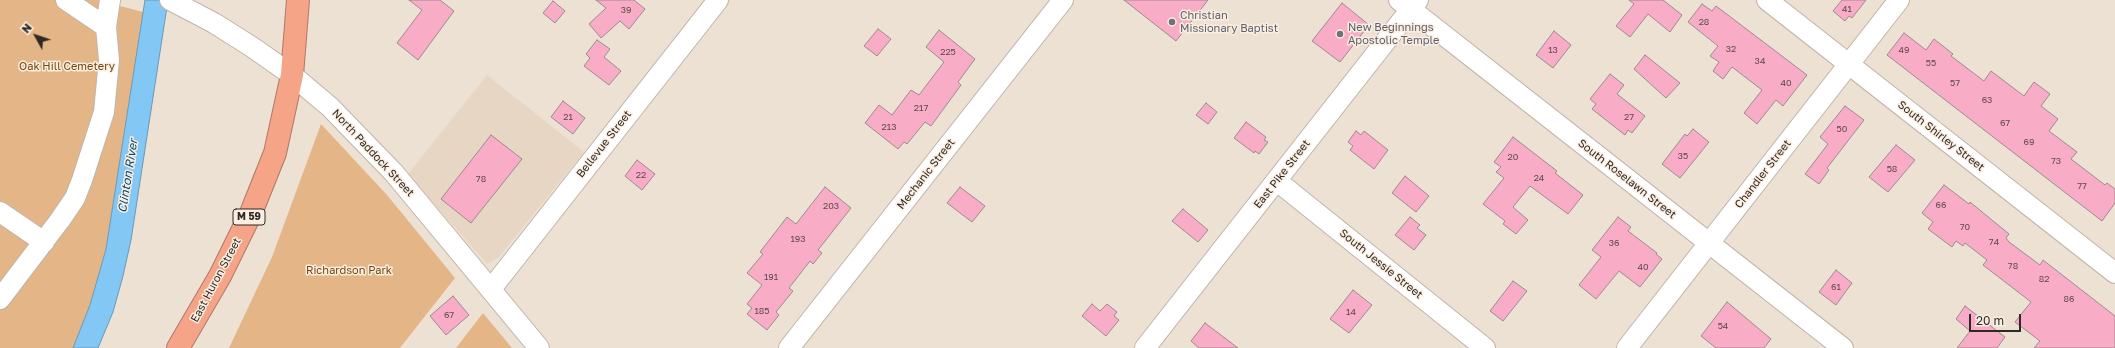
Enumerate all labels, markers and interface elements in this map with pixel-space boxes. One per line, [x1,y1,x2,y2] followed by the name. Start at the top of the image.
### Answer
[1842,4,1852,14] house number: 41
[621,5,631,15] house number: 39
[1180,9,1278,35] place label: Christian Missionary Baptist
[16,16,56,56] north arrow
[1167,17,1177,27] marker: Christian Missionary Baptist
[1699,17,1709,27] house number: 28
[19,21,34,35] text: N
[1348,21,1439,47] place label: New Beginnings Apostolic Temple
[1335,29,1345,39] marker: New Beginnings Apostolic Temple
[1726,44,1736,54] house number: 32
[1548,45,1558,55] house number: 13
[1899,45,1909,55] house number: 49
[940,47,956,57] house number: 225
[1755,56,1765,66] house number: 34
[1926,58,1936,68] house number: 55
[19,60,115,74] park label: Oak Hill Cemetery
[1780,78,1792,88] house number: 40
[1950,78,1960,88] house number: 57
[1982,95,1992,105] house number: 63
[1895,98,1987,174] street label: South Shirley Street
[914,103,928,113] house number: 217
[329,107,417,199] street label: North Paddock Street
[574,108,634,180] street label: Bellevue Street
[563,112,573,122] house number: 21
[1624,112,1634,122] house number: 27
[2000,118,2010,128] house number: 67
[882,122,896,132] house number: 213
[1837,124,1847,134] house number: 50
[894,136,958,212] street label: Mechanic Street
[1251,137,1313,211] street label: East Pike Street
[1575,137,1679,221] street label: South Roselawn Street
[1732,137,1794,211] street label: Chandler Street
[2024,137,2034,147] house number: 69
[115,138,141,214] water label: Clinton River
[1678,151,1688,161] house number: 35
[1508,152,1518,162] house number: 20
[2051,156,2061,166] house number: 73
[1887,164,1897,174] house number: 58
[636,170,646,180] house number: 22
[1534,173,1544,183] house number: 24
[476,174,486,184] house number: 78
[2077,181,2087,191] house number: 77
[1936,200,1946,210] house number: 66
[823,201,839,211] house number: 203
[233,209,265,225] road number: M 59
[1960,222,1970,232] house number: 70
[1337,226,1425,302] street label: South Jessie Street
[790,234,806,244] house number: 193
[188,236,244,324] street label: East Huron Street
[1989,237,1999,247] house number: 74
[1609,238,1619,248] house number: 36
[2008,261,2018,271] house number: 78
[1637,262,1649,272] house number: 40
[306,264,392,278] park label: Richardson Park
[764,272,778,282] house number: 191
[2039,274,2049,284] house number: 82
[1831,282,1841,292] house number: 61
[2064,294,2074,304] house number: 86
[754,306,770,316] house number: 185
[1971,306,2023,332] scale bar
[1346,307,1356,317] house number: 14
[444,310,454,320] house number: 67
[1976,313,2004,328] text: 20 m
[1718,321,1728,331] house number: 54

